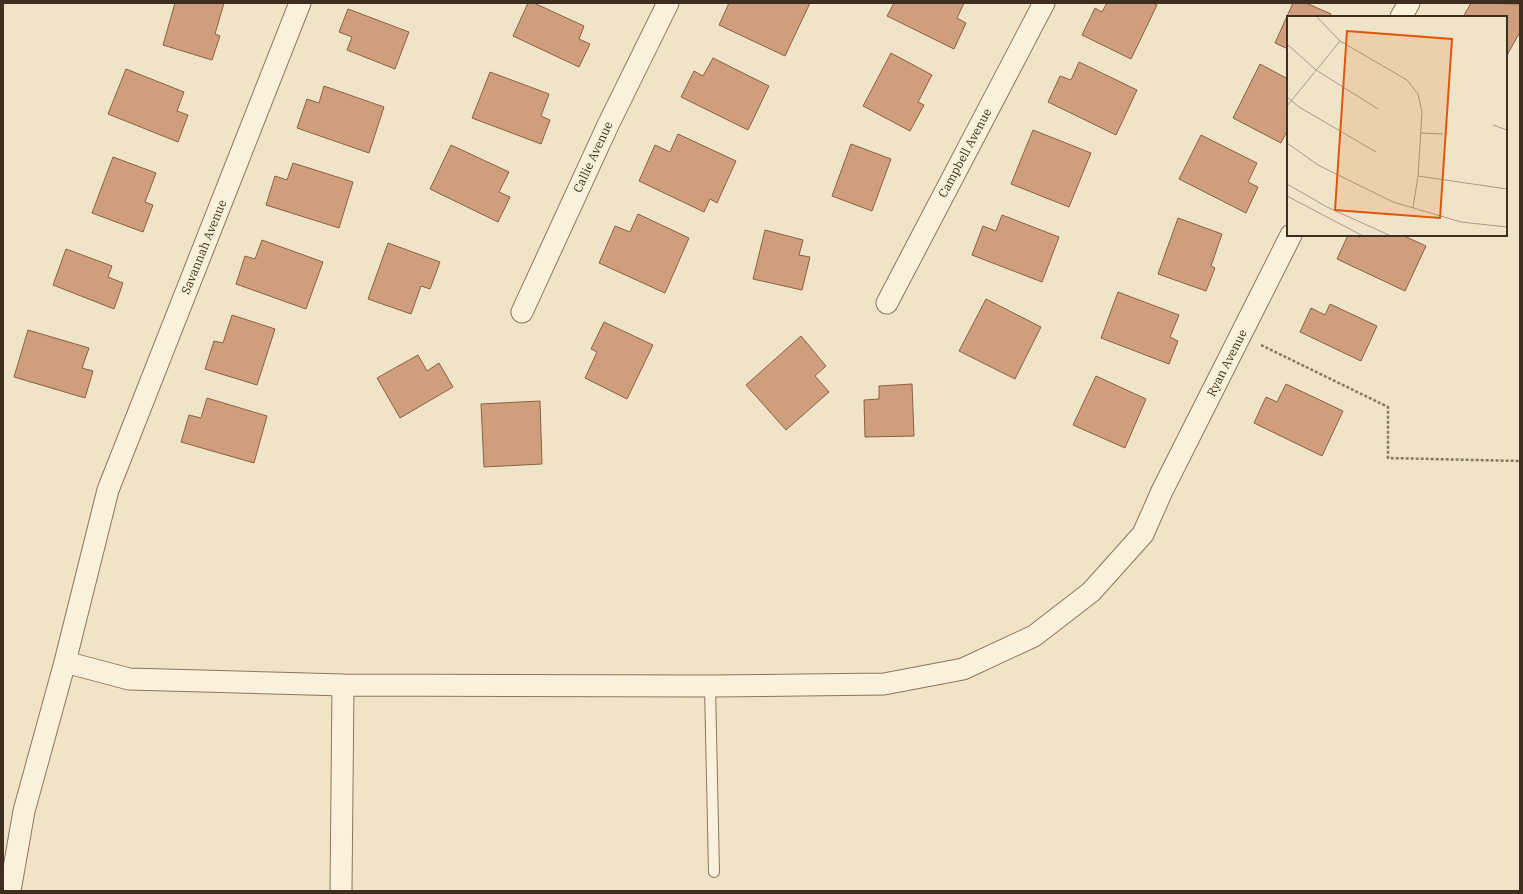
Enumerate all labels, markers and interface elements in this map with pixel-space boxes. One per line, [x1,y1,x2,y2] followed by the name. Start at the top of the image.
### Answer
[1287,16,1507,236] inset map
[935,106,994,200] street label: Campbell Avenue
[570,119,616,195] street label: Callie Avenue
[178,197,229,296] street label: Savannah Avenue
[1203,327,1250,399] street label: Ryan Avenue

